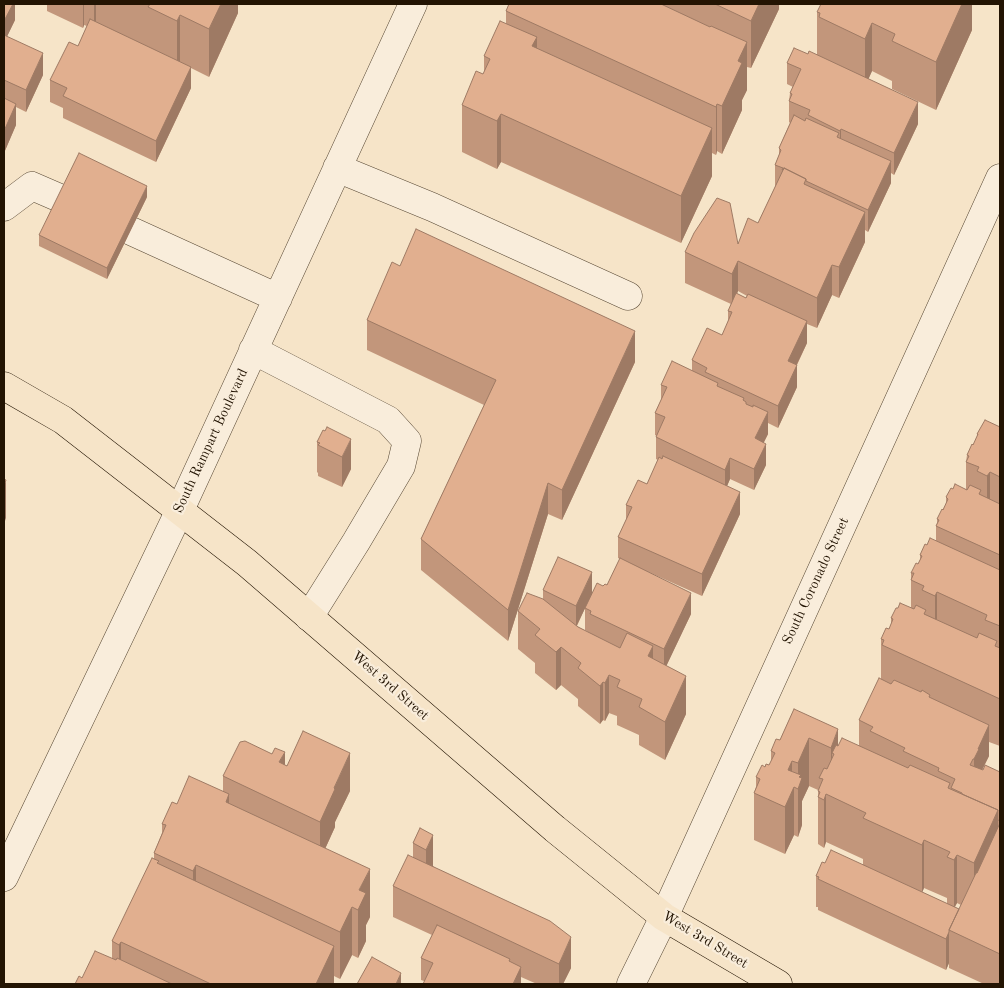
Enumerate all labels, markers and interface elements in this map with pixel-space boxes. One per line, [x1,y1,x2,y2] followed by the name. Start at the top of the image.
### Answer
[170,366,252,516] street label: South Rampart Boulevard
[779,515,853,647] street label: South Coronado Street
[348,648,432,724] street label: West 3rd Street
[659,908,751,972] street label: West 3rd Street

